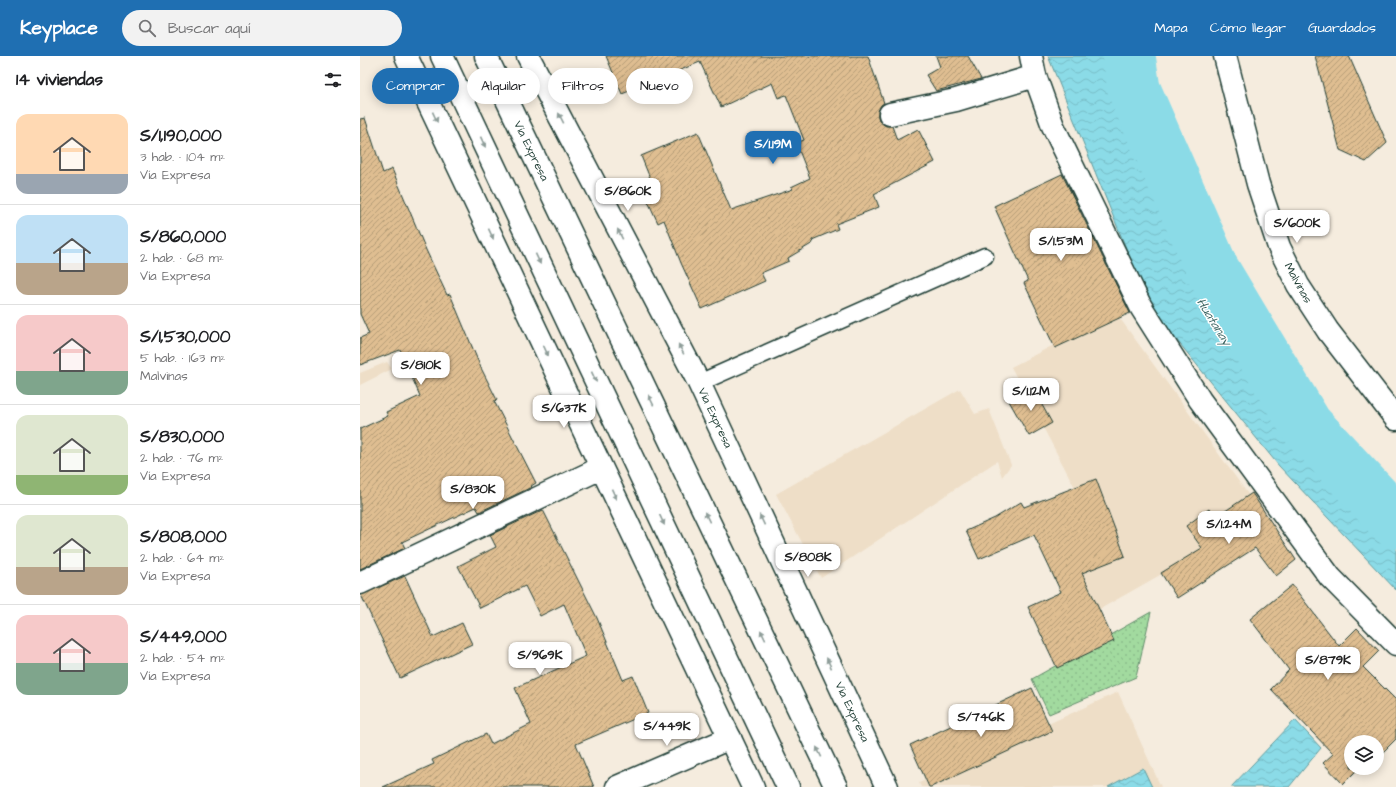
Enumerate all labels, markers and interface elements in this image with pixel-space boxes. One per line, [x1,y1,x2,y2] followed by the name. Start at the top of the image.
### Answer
[122,10,402,46] search box
[20,15,98,42] text: Keyplace
[136,17,158,39] icon: search
[168,18,250,39] text: Buscar aquí
[1154,18,1188,38] text: Mapa
[1210,18,1286,38] text: Cómo llegar
[1308,18,1376,38] text: Guardados
[16,68,103,92] text: 14 viviendas
[372,68,459,104] chip: Comprar
[467,68,540,104] chip: Alquilar
[548,68,618,104] chip: Filtros
[626,68,693,104] chip: Nuevo
[322,69,344,91] icon: filters
[432,111,438,122] one-way arrow
[557,112,564,124] one-way arrow
[509,118,553,184] street label: Vía Expresa
[140,124,222,148] text: S/1,190,000
[48,130,96,178] icon: home
[736,131,810,165] pin: S/1.19M
[754,135,792,153] text: S/1.19M
[480,136,486,148] one-way arrow
[140,148,225,166] text: 3 hab. · 104 m²
[140,166,210,184] text: Vía Expresa
[595,178,661,212] pin: S/860K
[605,182,651,200] text: S/860K
[1264,210,1330,244] pin: S/600K
[1274,214,1320,232] text: S/600K
[140,225,226,249] text: S/860,000
[488,228,494,240] one-way arrow
[617,228,624,239] one-way arrow
[1024,228,1098,262] pin: S/1.53M
[48,231,96,279] icon: home
[1039,232,1083,250] text: S/1.53M
[140,249,224,267] text: 2 hab. · 68 m²
[535,254,541,265] one-way arrow
[1280,260,1316,306] street label: Malvinas
[140,267,210,285] text: Vía Expresa
[1191,295,1237,351] water label: Huatanay
[140,325,230,349] text: S/1,530,000
[48,331,96,379] icon: home
[677,343,684,355] one-way arrow
[543,346,549,357] one-way arrow
[140,349,225,367] text: 5 hab. · 163 m²
[388,352,454,386] pin: S/810K
[401,356,441,374] text: S/810K
[140,367,188,385] text: Malvinas
[591,371,597,382] one-way arrow
[994,378,1068,412] pin: S/1.12M
[1012,382,1050,400] text: S/1.12M
[694,385,736,451] street label: Vía Expresa
[648,394,654,406] one-way arrow
[531,395,597,429] pin: S/637K
[542,399,586,417] text: S/637K
[140,425,224,449] text: S/830,000
[48,431,96,479] icon: home
[140,449,223,467] text: 2 hab. · 76 m²
[140,467,210,485] text: Vía Expresa
[440,476,506,510] pin: S/830K
[450,480,496,498] text: S/830K
[611,489,617,500] one-way arrow
[1192,511,1266,545] pin: S/1.24M
[704,512,710,523] one-way arrow
[659,514,665,525] one-way arrow
[759,514,765,525] one-way arrow
[1207,515,1251,533] text: S/1.24M
[140,525,227,549] text: S/808,000
[48,531,96,579] icon: home
[775,544,841,578] pin: S/808K
[784,548,832,566] text: S/808K
[140,549,224,567] text: 2 hab. · 64 m²
[140,567,210,585] text: Vía Expresa
[140,625,227,649] text: S/449,000
[760,629,766,640] one-way arrow
[48,631,96,679] icon: home
[507,642,573,676] pin: S/969K
[517,646,563,664] text: S/969K
[1295,647,1361,681] pin: S/879K
[140,649,225,667] text: 2 hab. · 54 m²
[1305,651,1351,669] text: S/879K
[826,657,832,668] one-way arrow
[140,667,210,685] text: Vía Expresa
[831,679,873,745] street label: Vía Expresa
[948,704,1014,738] pin: S/746K
[957,708,1005,726] text: S/746K
[634,713,700,747] pin: S/449K
[643,717,691,735] text: S/449K
[1344,735,1384,775] map controls
[1344,735,1384,775] button: layers
[816,746,822,758] one-way arrow

